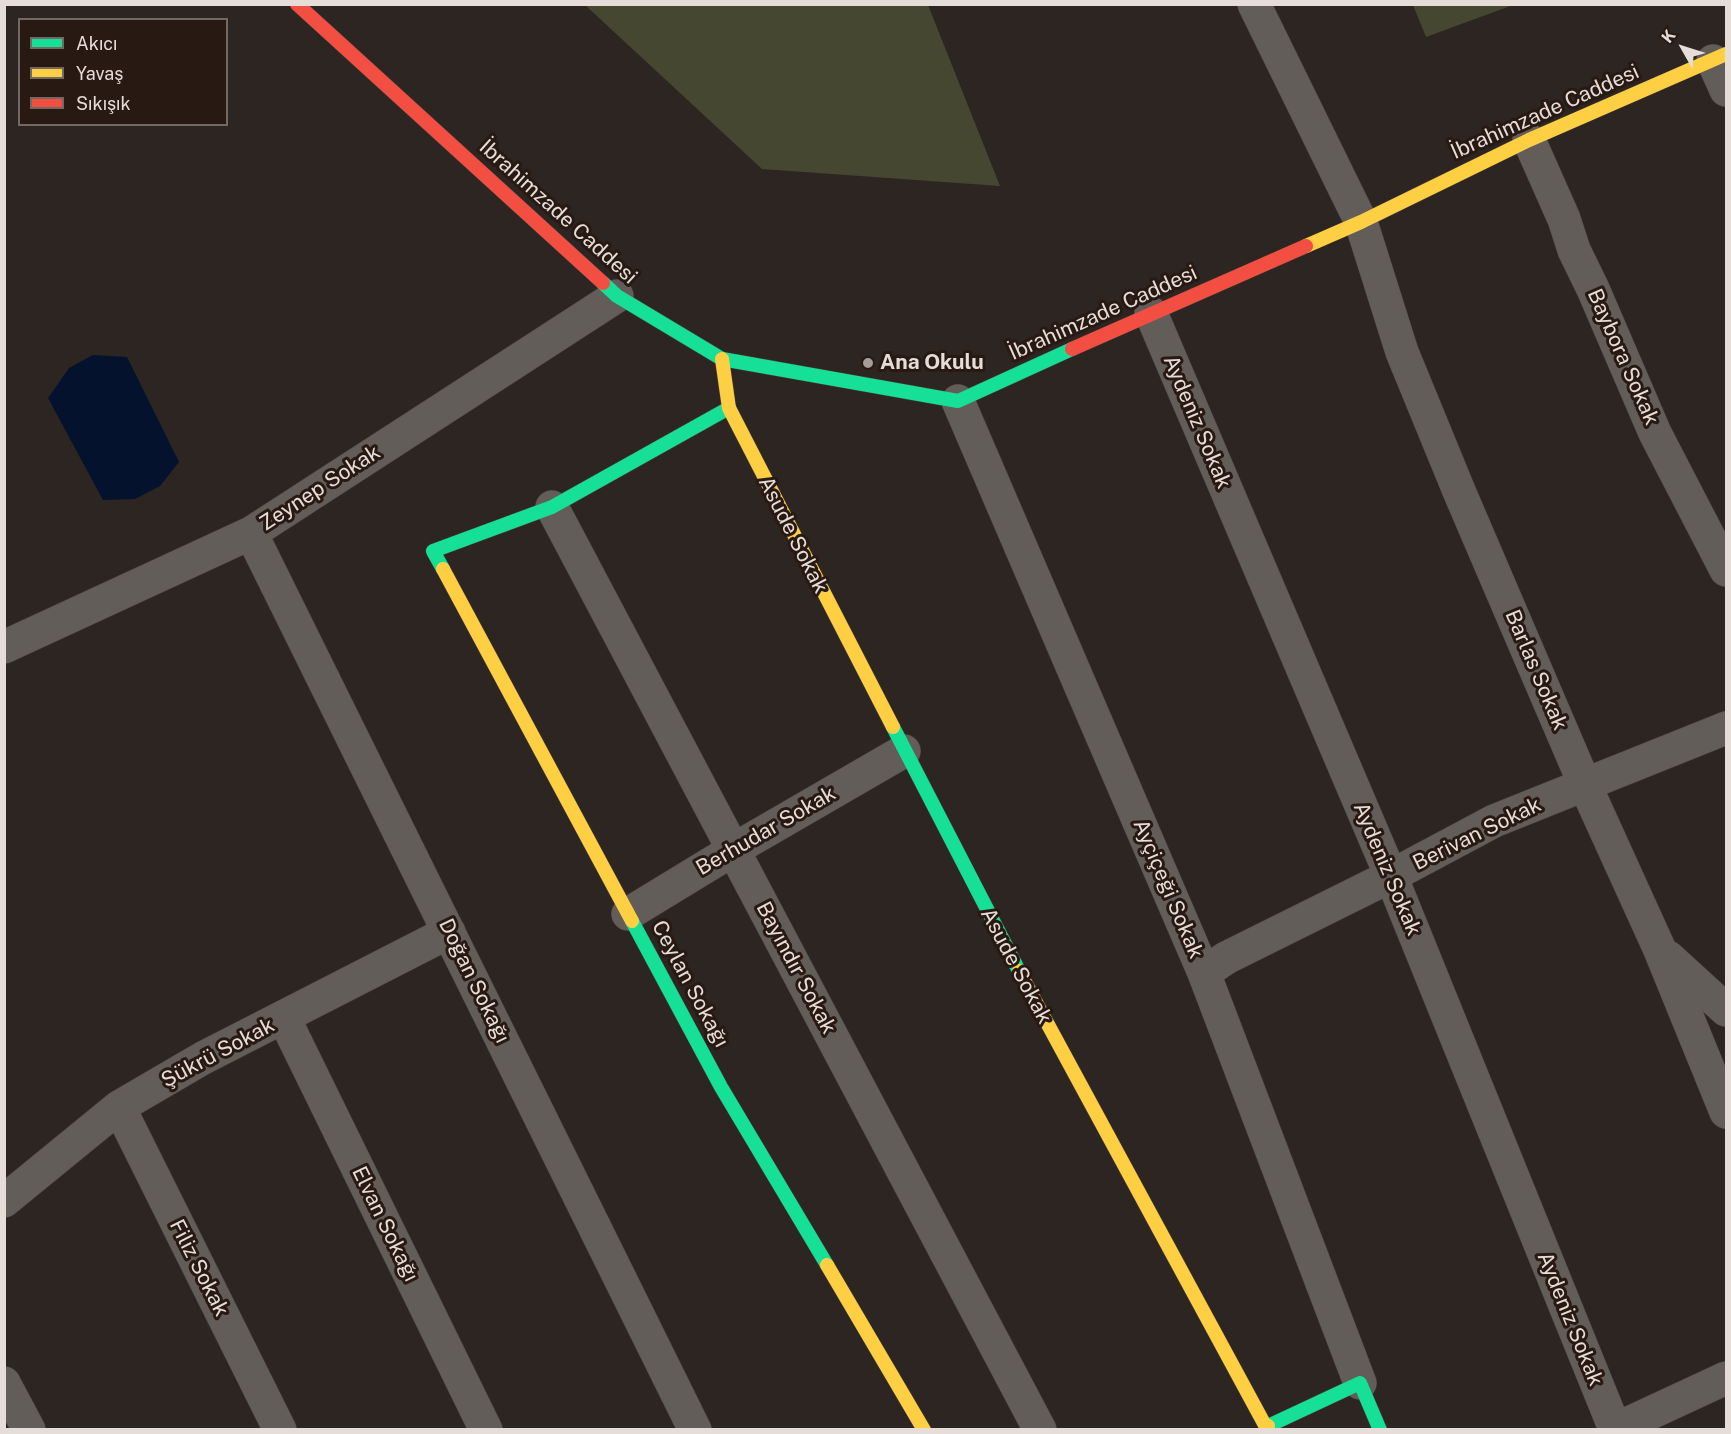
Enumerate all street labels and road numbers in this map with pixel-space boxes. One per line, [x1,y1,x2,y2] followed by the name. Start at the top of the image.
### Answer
[1447,59,1643,165] street label: İbrahimzade Caddesi
[474,135,642,289] street label: İbrahimzade Caddesi
[1005,260,1201,366] street label: İbrahimzade Caddesi
[1582,285,1664,429] street label: Baybora Sokak
[1158,352,1236,492] street label: Aydeniz Sokak
[255,440,385,536] street label: Zeynep Sokak
[753,472,833,598] street label: Asude Sokak
[1499,606,1573,734] street label: Barlas Sokak
[692,781,840,881] street label: Berhudar Sokak
[1409,792,1545,876] street label: Berivan Sokak
[1348,799,1426,939] street label: Aydeniz Sokak
[1127,816,1209,962] street label: Ayçiçeği Sokak
[751,898,841,1038] street label: Bayındır Sokak
[975,904,1057,1028] street label: Asude Sokak
[433,915,515,1047] street label: Doğan Sokağı
[646,916,734,1052] street label: Ceylan Sokağı
[157,1013,279,1093] street label: Şükrü Sokak
[346,1162,424,1286] street label: Elvan Sokağı
[164,1215,234,1321] street label: Filiz Sokak
[1532,1248,1608,1390] street label: Aydeniz Sokak

